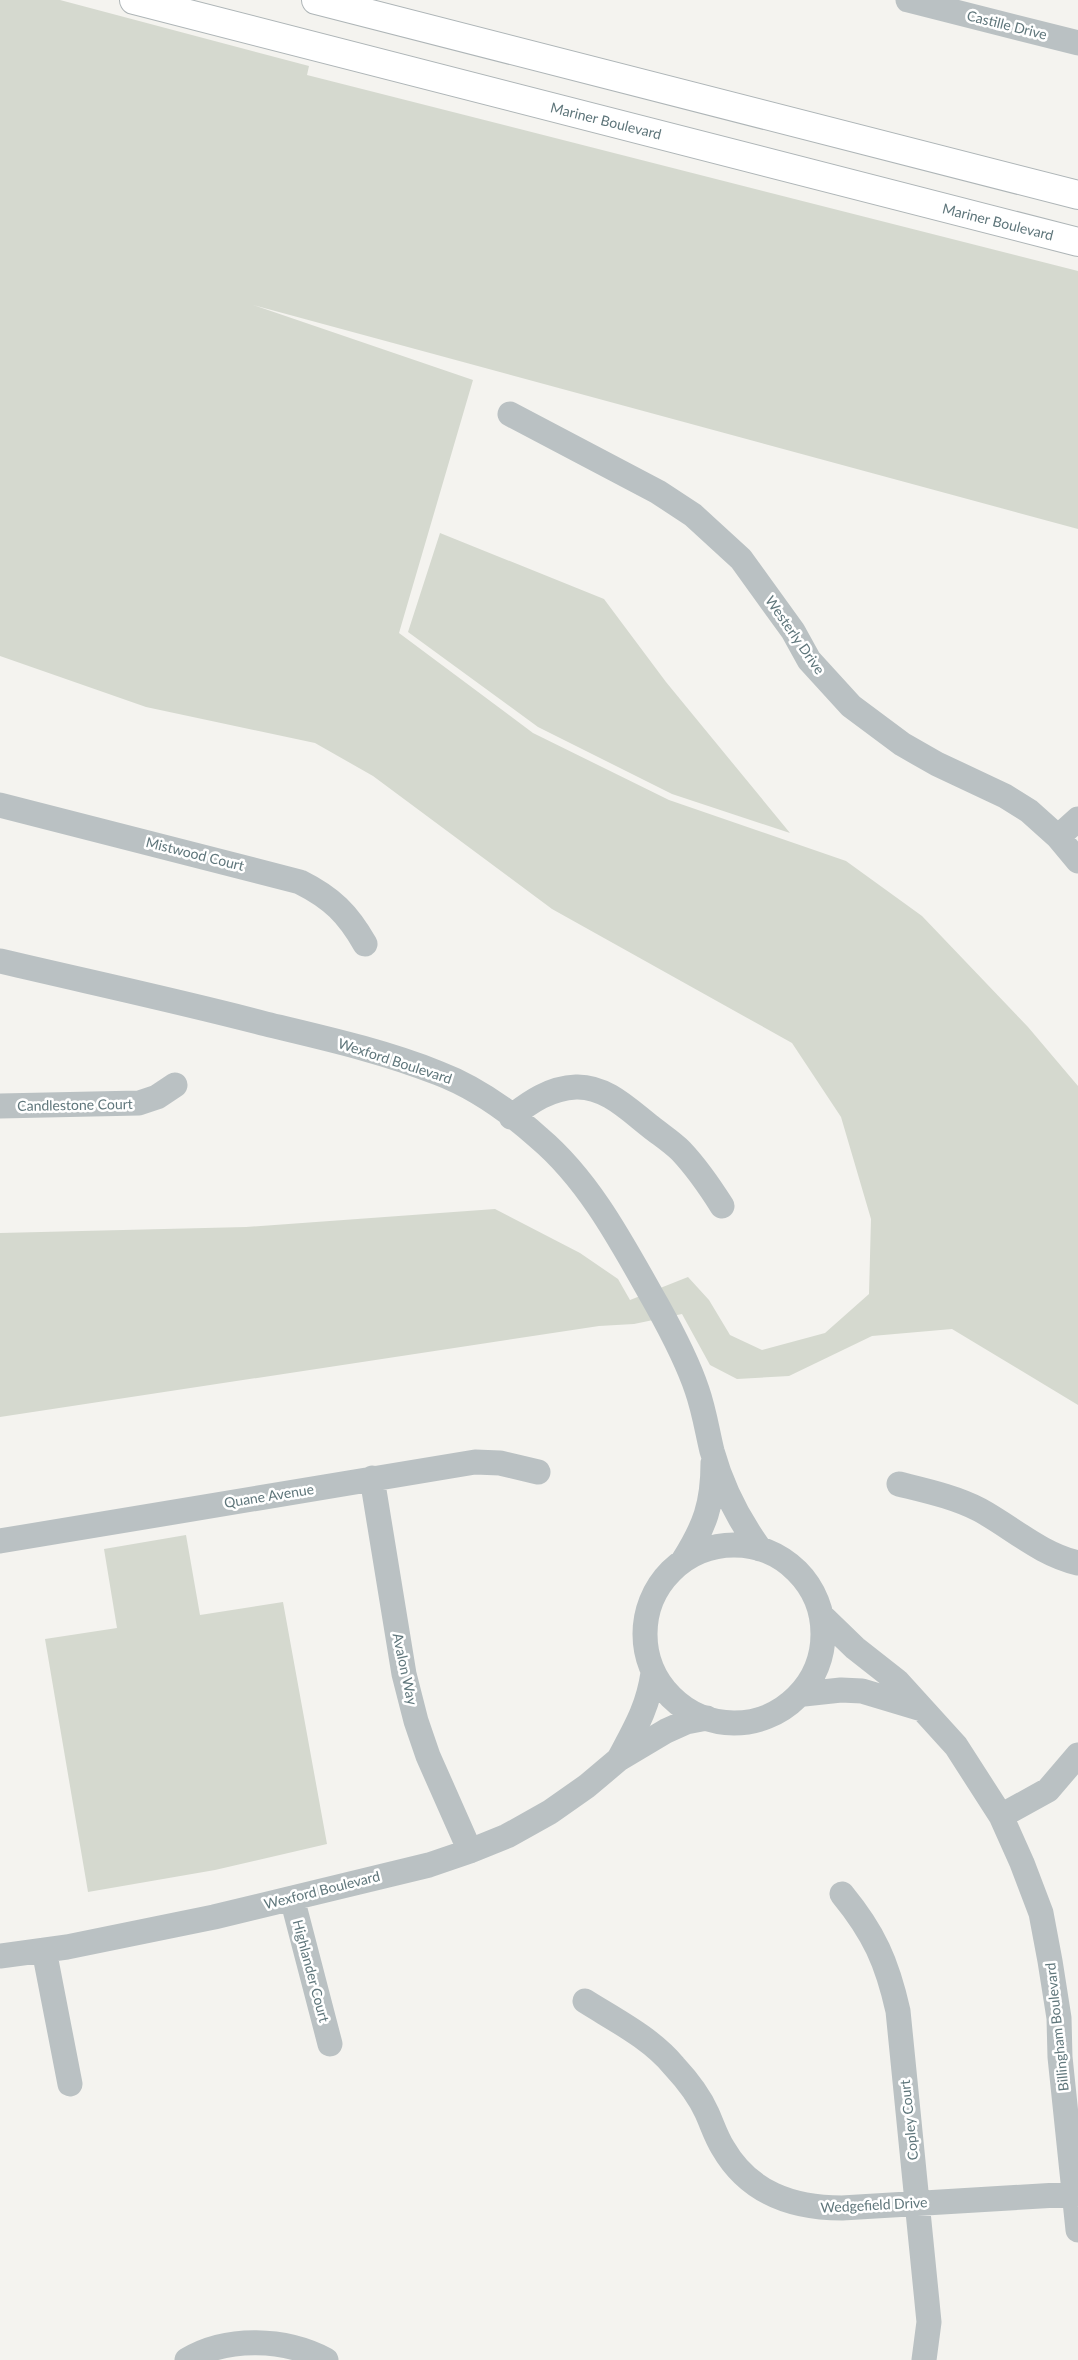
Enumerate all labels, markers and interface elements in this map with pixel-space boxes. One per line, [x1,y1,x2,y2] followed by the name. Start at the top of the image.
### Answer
[965,6,1049,43] street label: Castille Drive
[549,99,663,143] street label: Mariner Boulevard
[941,200,1055,244] street label: Mariner Boulevard
[762,592,829,677] street label: Westerly Drive
[144,833,246,874] street label: Mistwood Court
[336,1034,454,1087] street label: Wexford Boulevard
[17,1095,133,1114] street label: Candlestone Court
[223,1480,315,1511] street label: Quane Avenue
[390,1631,422,1707] street label: Avalon Way
[262,1867,382,1912] street label: Wexford Boulevard
[290,1918,333,2024] street label: Highlander Court
[1041,1962,1072,2092] street label: Billingham Boulevard
[896,2079,921,2161] street label: Copley Court
[820,2193,928,2216] street label: Wedgefield Drive

